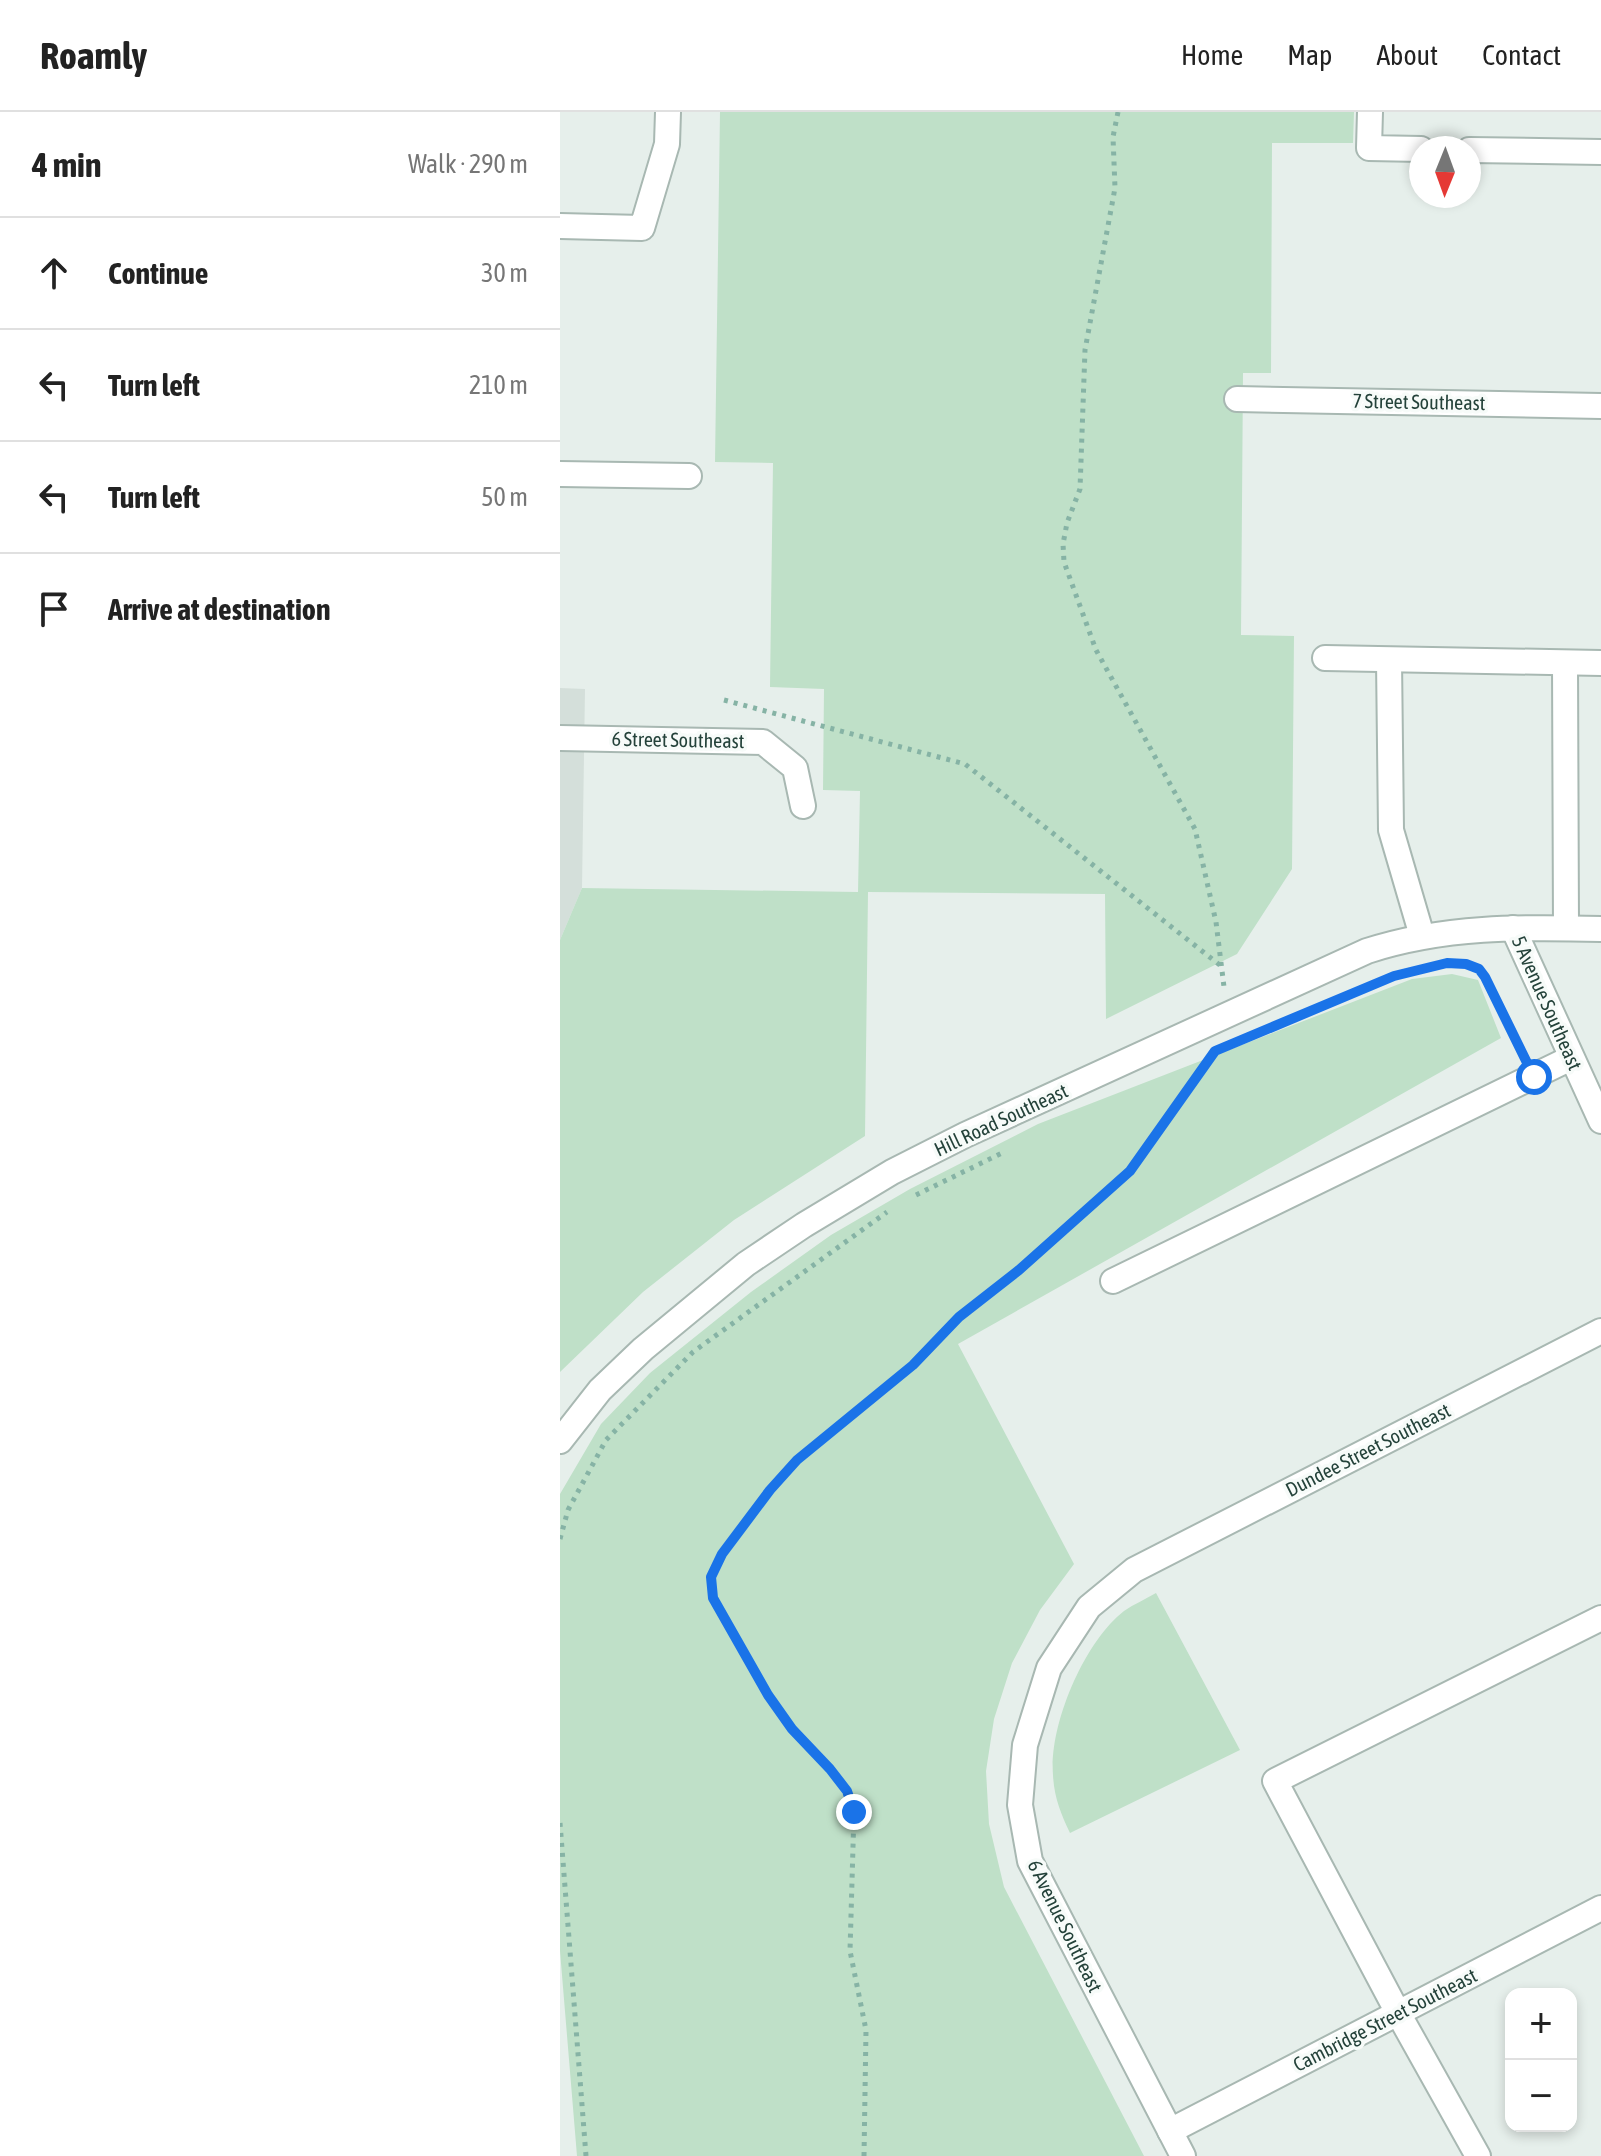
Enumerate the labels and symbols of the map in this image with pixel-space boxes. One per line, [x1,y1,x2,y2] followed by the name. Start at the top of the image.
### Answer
[1409,136,1481,208] north arrow
[1352,389,1486,414] street label: 7 Street Southeast
[611,727,745,752] street label: 6 Street Southeast
[1508,932,1587,1074] street label: 5 Avenue Southeast
[1516,1059,1552,1095] route start
[930,1078,1071,1161] street label: Hill Road Southeast
[1282,1398,1454,1501] street label: Dundee Street Southeast
[836,1794,872,1830] route end
[1023,1856,1108,1996] street label: 6 Avenue Southeast
[1289,1963,1481,2076] street label: Cambridge Street Southeast

